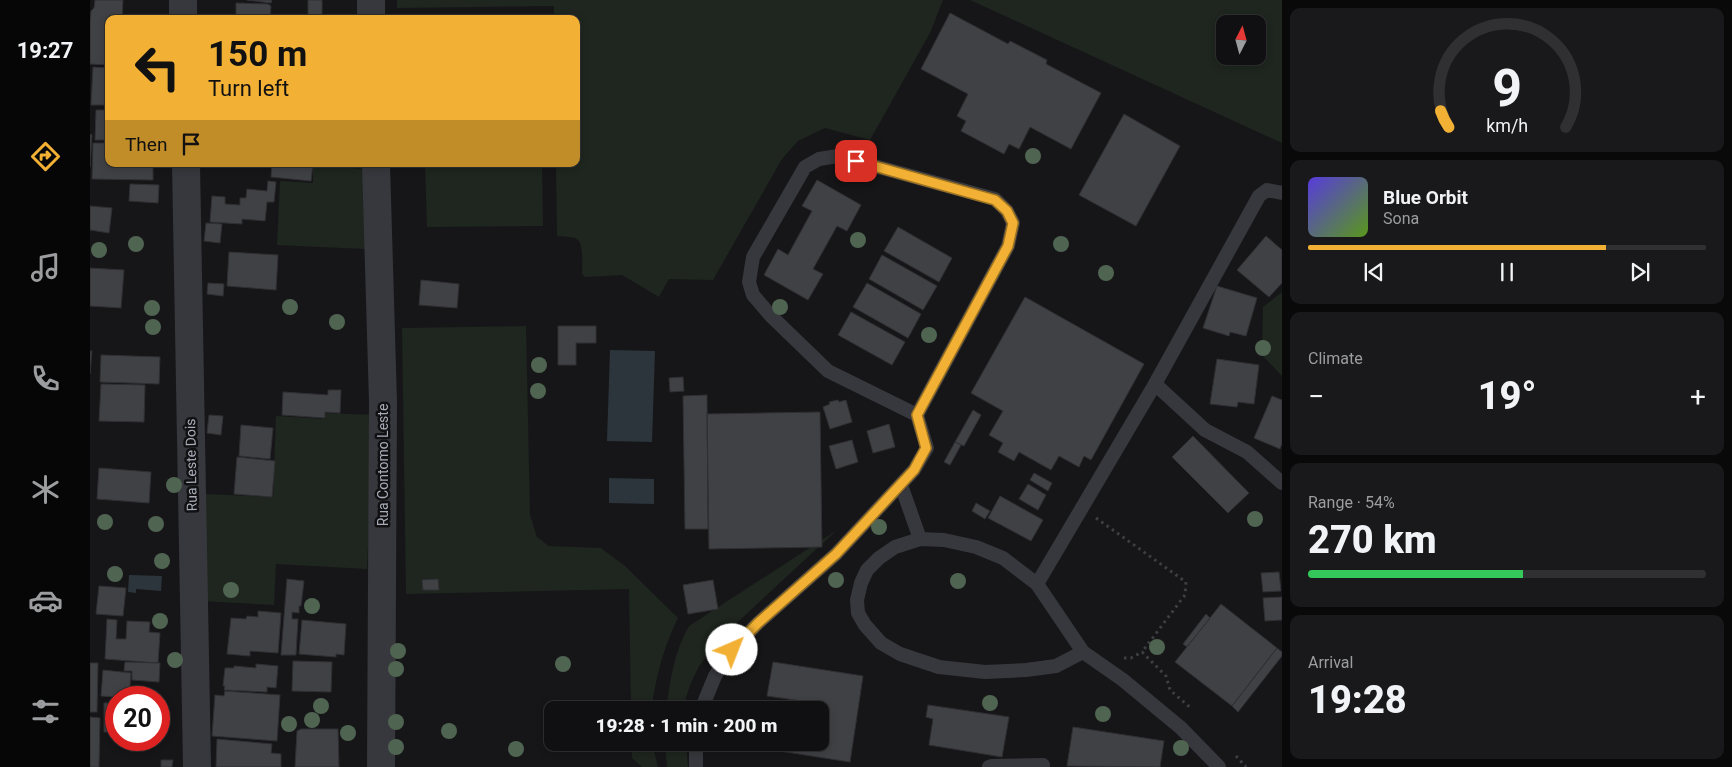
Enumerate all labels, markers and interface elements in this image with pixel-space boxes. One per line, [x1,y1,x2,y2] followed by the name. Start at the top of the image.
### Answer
[1216,15,1266,65] north arrow
[1216,15,1266,65] map controls
[208,34,307,75] text: 150 m
[125,35,190,100] icon: left
[17,38,73,63] text: 19:27
[1492,58,1522,119] text: 9
[208,76,289,101] text: Turn left
[1486,115,1528,136] text: km/h
[177,130,205,158] icon: arrive
[125,133,167,156] text: Then
[28,139,63,174] icon: directions
[835,140,877,182] pin
[842,147,870,175] icon: arrive
[1383,186,1468,209] text: Blue Orbit
[1383,209,1419,228] text: Sona
[28,250,63,285] icon: music
[1360,258,1388,286] icon: previous
[1493,258,1521,286] icon: pause
[1626,258,1654,286] icon: next
[1308,349,1363,368] text: Climate
[28,361,63,396] icon: phone
[1478,374,1536,418] text: 19°
[1308,380,1324,413] text: −
[1690,380,1706,413] text: +
[375,404,391,526] street label: Rua Contomo Leste
[182,418,200,512] street label: Rua Leste Dois
[28,472,63,507] icon: climate
[1308,493,1395,512] text: Range · 54%
[1308,518,1437,562] text: 270 km
[28,583,63,618] icon: car
[705,623,757,675] position arrow
[1308,653,1353,672] text: Arrival
[1308,678,1407,722] text: 19:28
[105,686,170,751] speed limit sign: 20
[28,694,63,729] icon: filters
[595,714,778,737] text: 19:28 · 1 min · 200 m

